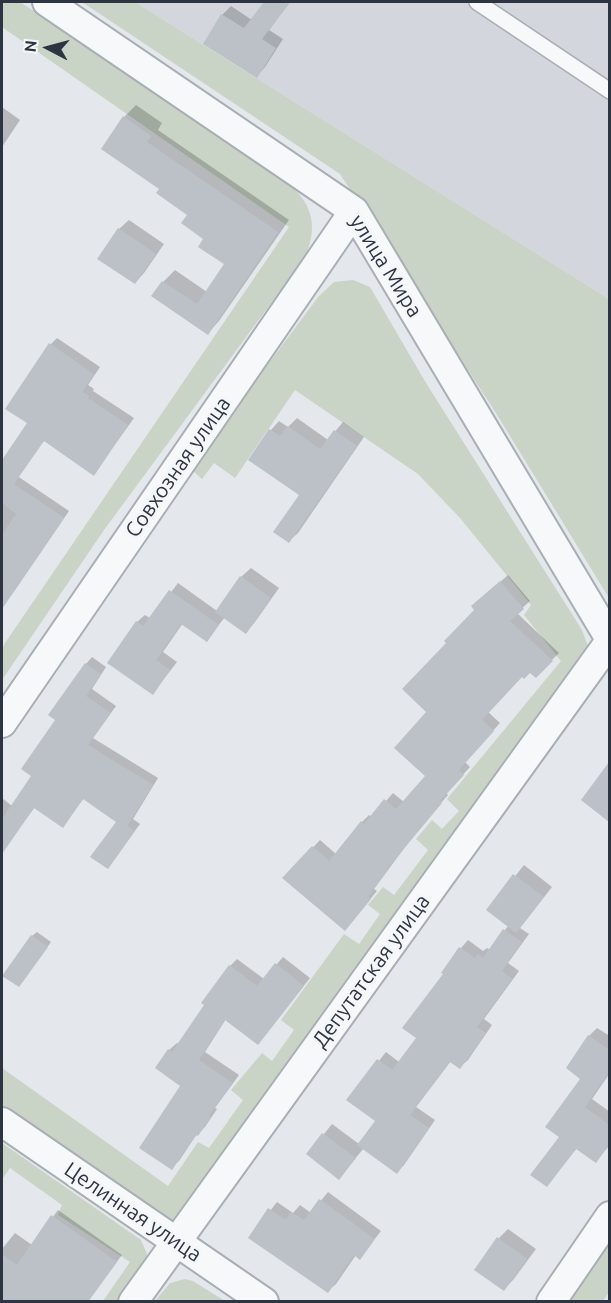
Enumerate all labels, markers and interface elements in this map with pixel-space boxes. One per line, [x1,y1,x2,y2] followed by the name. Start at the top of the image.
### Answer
[18,18,78,78] north arrow
[21,39,40,53] text: N
[345,210,427,322] street label: улица Мира
[120,392,236,542] street label: Совхозная улица
[307,889,435,1053] street label: Депутатская улица
[60,1157,206,1267] street label: Целинная улица

